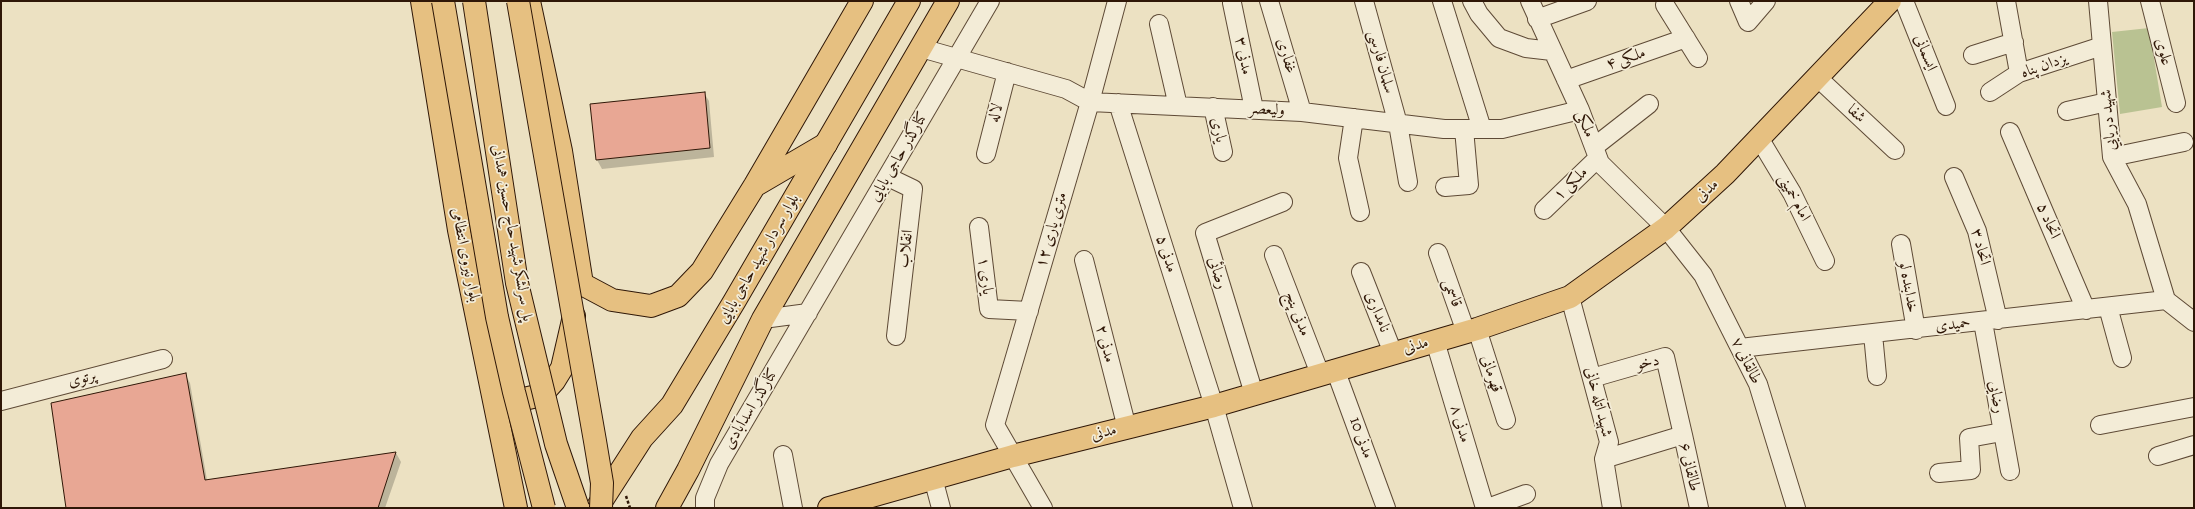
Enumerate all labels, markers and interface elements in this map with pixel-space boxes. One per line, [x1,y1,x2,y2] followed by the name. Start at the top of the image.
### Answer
[1363,28,1399,96] street label: سلمان فارسی
[1909,32,1941,74] street label: ایسمانی
[1230,36,1256,76] street label: مدنی ۳
[1272,36,1300,76] street label: غفاری
[2150,36,2176,68] street label: علوی
[1604,43,1648,75] street label: ملکی ۴
[2018,49,2070,83] street label: یزدان پناه
[2097,89,2121,151] street label: شهيد دريايي
[1249,99,1285,121] street label: ولیعصر
[984,101,1008,125] street label: لاله
[1843,101,1869,127] street label: شفا
[1571,108,1599,140] street label: ملکی
[866,109,932,205] street label: کنارگذر حاجی بابایی
[1206,116,1230,144] street label: یاری
[487,143,537,323] street label: پل سرلشکر شهید حاج حسین همدانی
[1550,163,1592,205] street label: ملکی ۱
[1774,171,1814,225] street label: امام خمینی
[1691,175,1723,207] street label: مدنی
[1032,190,1072,270] street label: ۱۲ متری یاری
[714,191,804,327] street label: بلوار سردار شهید حاجی بابایی
[2032,200,2064,242] street label: اتحاد ۵
[446,206,484,304] street label: بلوار نیروی انتظامی
[1966,227,1994,267] street label: اتحاد ۳
[894,229,918,269] street label: انقلاب
[1151,233,1181,275] street label: مدنی ۵
[1203,254,1231,292] street label: رضائی
[973,256,997,296] street label: یاری ۱
[1894,260,1922,314] street label: خدابنده لو
[1438,276,1466,310] street label: قاسمی
[1280,289,1314,339] street label: مدنی پنج
[1360,289,1394,335] street label: نامداری
[1934,314,1972,336] street label: حمیدی
[1091,323,1119,365] street label: مدنی ۲
[1401,333,1431,359] street label: مدنی
[1727,335,1765,387] street label: طالقانی ۷
[1635,351,1661,375] street label: دخو
[1476,353,1506,395] street label: قهرمانی
[719,365,783,453] street label: کنارگذر اسدآبادی
[1580,365,1616,439] street label: شهید آتله خانی
[66,366,98,392] street label: پرتوی
[1984,379,2008,415] street label: رضایی
[1446,403,1474,445] street label: مدنی ۸
[1345,415,1377,461] street label: مدنی 10
[1089,421,1119,445] street label: مدنی
[1674,441,1704,493] street label: طالقانی ۶

